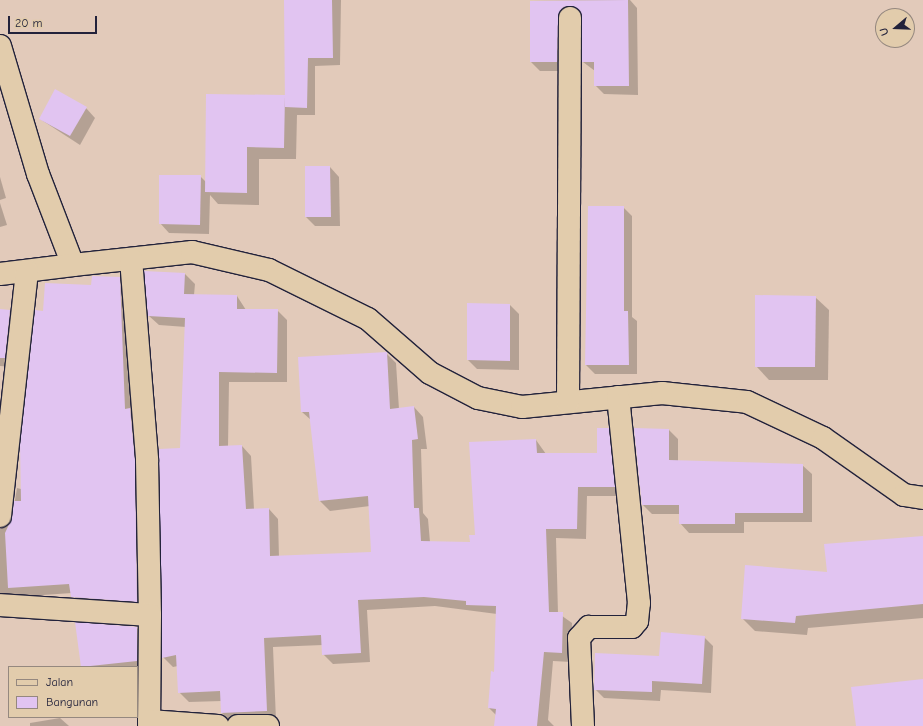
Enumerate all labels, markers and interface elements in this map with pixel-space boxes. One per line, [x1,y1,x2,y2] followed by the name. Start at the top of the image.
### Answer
[10,8,99,34] scale bar
[875,8,915,48] north arrow
[15,16,43,30] text: 20 m
[877,26,891,37] text: U
[8,666,138,718] legend
[46,675,73,689] text: Jalan
[46,695,98,709] text: Bangunan

